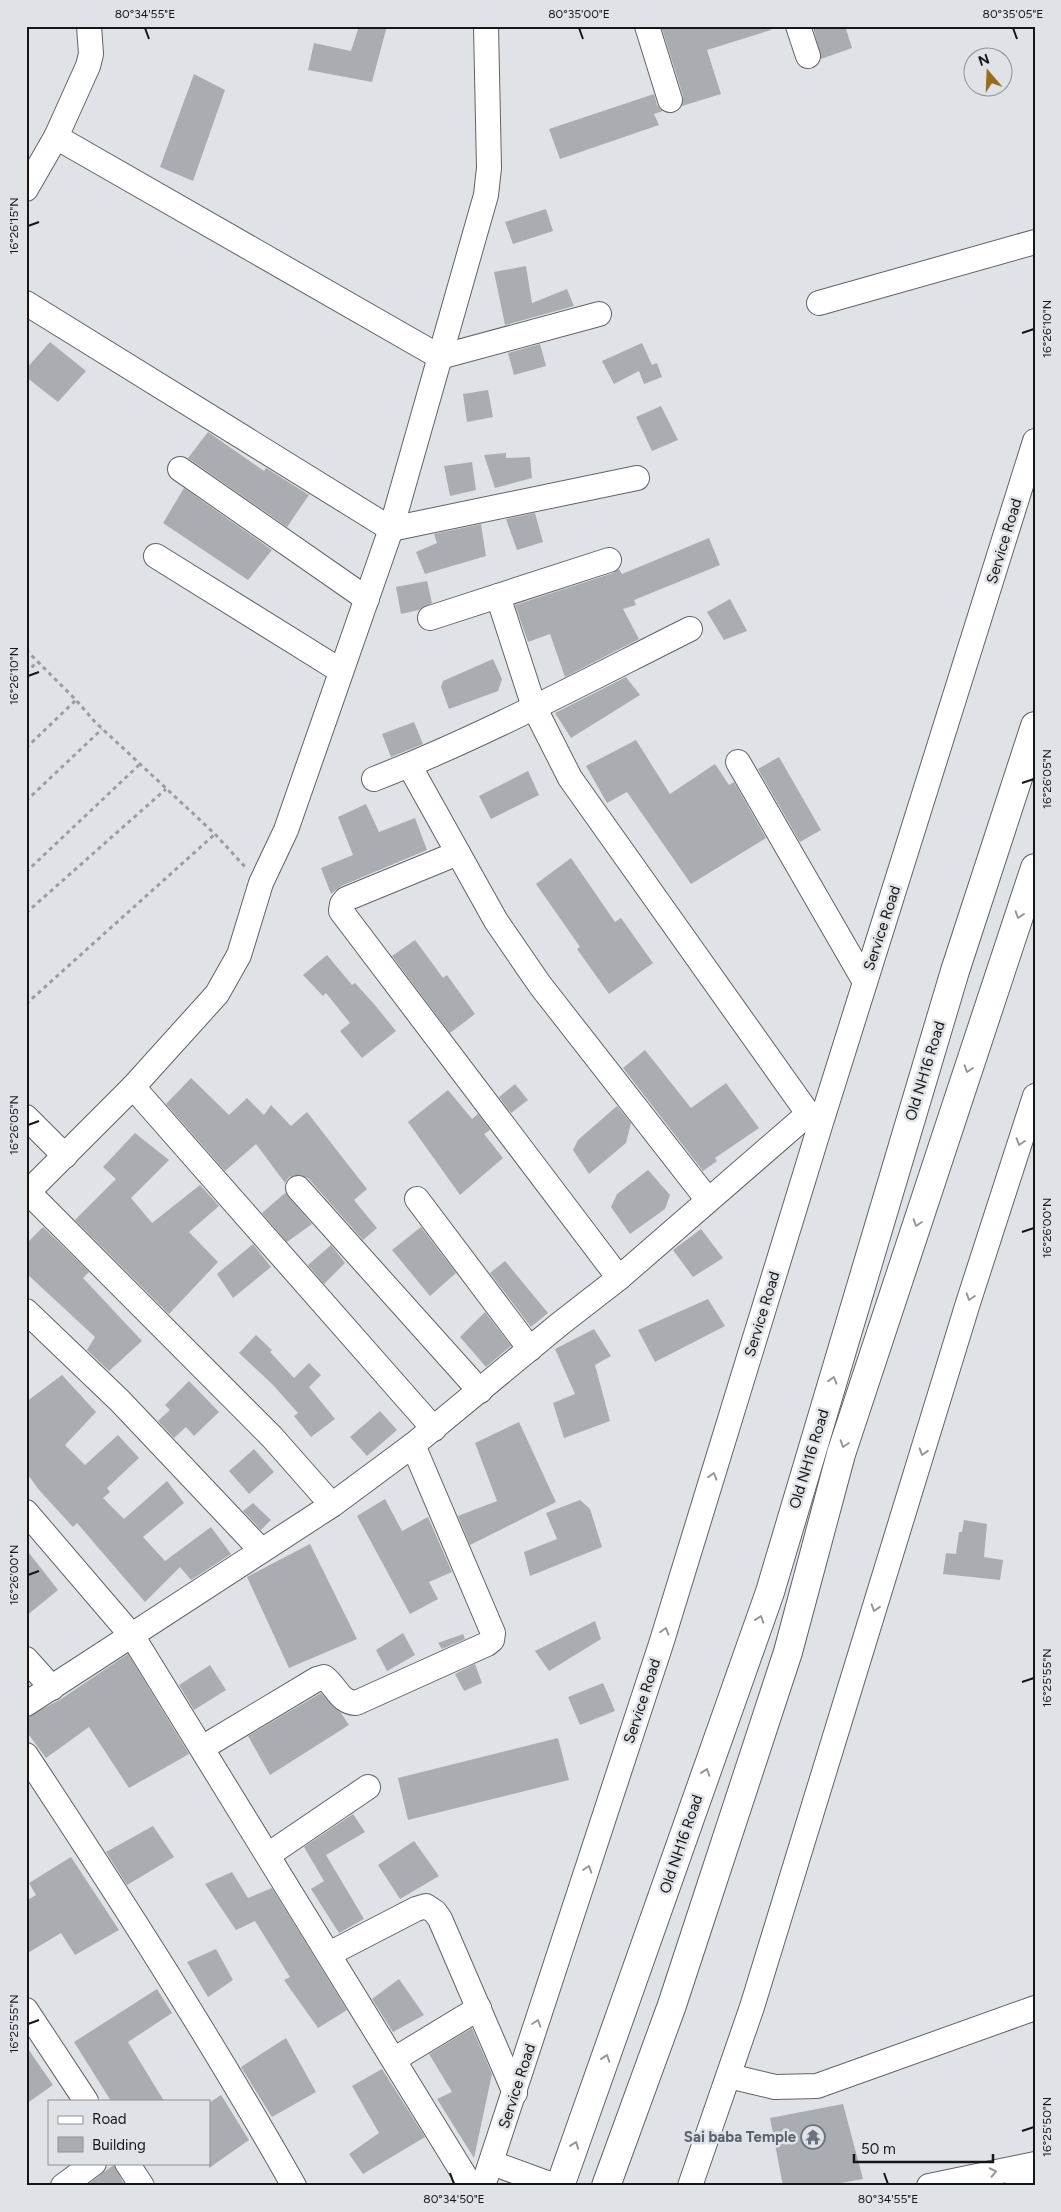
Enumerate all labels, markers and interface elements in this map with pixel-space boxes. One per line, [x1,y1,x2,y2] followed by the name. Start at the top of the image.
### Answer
[115,7,175,21] text: 80°34'55"E
[548,7,610,21] text: 80°35'00"E
[983,7,1043,21] text: 80°35'05"E
[964,48,1014,98] north arrow
[976,50,992,70] text: N
[7,197,21,255] text: 16°26'15"N
[1040,300,1054,358] text: 16°26'10"N
[982,496,1026,586] street label: Service Road
[7,647,21,705] text: 16°26'10"N
[1040,749,1054,809] text: 16°26'05"N
[860,883,904,973] street label: Service Road
[1015,910,1025,918] one-way arrow
[901,1019,949,1123] street label: Old NH16 Road
[964,1064,974,1072] one-way arrow
[7,1095,21,1155] text: 16°26'05"N
[1016,1137,1026,1146] one-way arrow
[1040,1198,1054,1258] text: 16°26'00"N
[913,1218,923,1227] one-way arrow
[740,1269,784,1359] street label: Service Road
[966,1292,976,1301] one-way arrow
[827,1376,837,1384] one-way arrow
[785,1407,833,1511] street label: Old NH16 Road
[840,1439,850,1448] one-way arrow
[918,1448,928,1456] one-way arrow
[707,1472,717,1480] one-way arrow
[7,1545,21,1605] text: 16°26'00"N
[870,1603,880,1611] one-way arrow
[754,1615,764,1623] one-way arrow
[659,1627,669,1636] one-way arrow
[1040,1648,1054,1708] text: 16°25'55"N
[620,1656,664,1746] street label: Service Road
[700,1768,710,1777] one-way arrow
[656,1792,706,1896] street label: Old NH16 Road
[582,1865,592,1874] one-way arrow
[7,1994,21,2054] text: 16°25'55"N
[532,2020,542,2028] one-way arrow
[495,2041,539,2131] street label: Service Road
[600,2054,610,2062] one-way arrow
[1040,2097,1054,2157] text: 16°25'50"N
[48,2100,210,2164] legend
[92,2110,127,2128] text: Road
[800,2124,826,2150] temple icon: Sai baba Temple
[684,2128,797,2146] place label: Sai baba Temple
[854,2132,992,2164] scale bar
[92,2136,146,2154] text: Building
[861,2140,896,2158] text: 50 m
[569,2141,579,2149] one-way arrow
[989,2168,998,2178] one-way arrow
[423,2192,485,2206] text: 80°34'50"E
[858,2192,918,2206] text: 80°34'55"E

